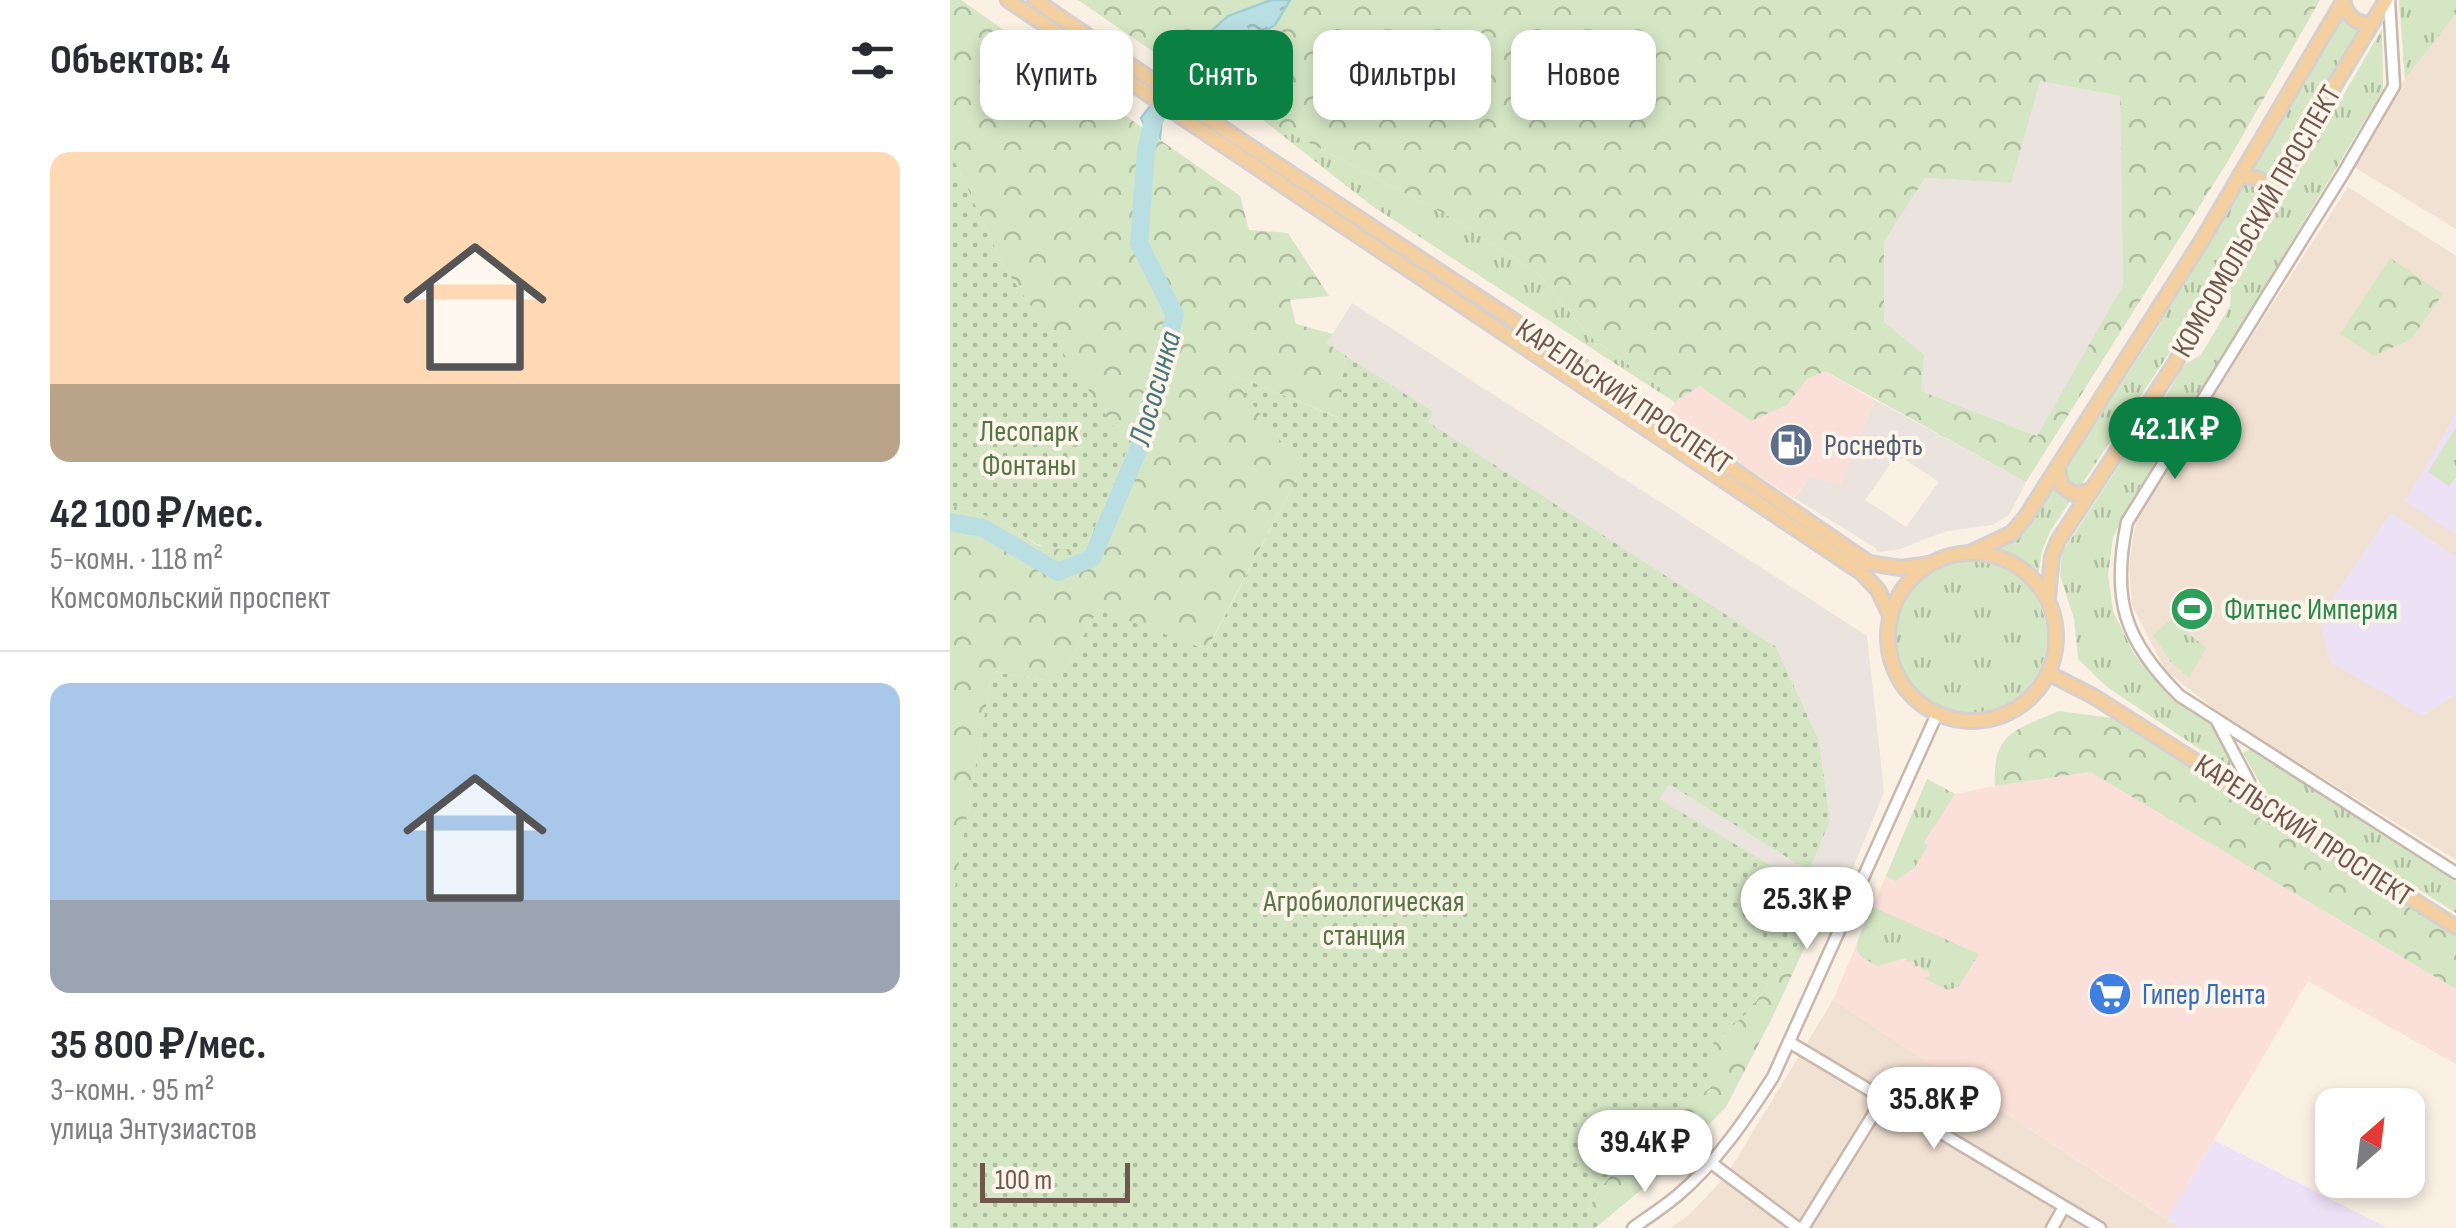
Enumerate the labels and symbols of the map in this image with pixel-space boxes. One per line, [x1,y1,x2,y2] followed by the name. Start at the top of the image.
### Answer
[2164,79,2349,364] street label: КОМСОМОЛЬСКИЙ ПРОСПЕКТ
[1509,311,1738,482] street label: КАРЕЛЬСКИЙ ПРОСПЕКТ
[1120,327,1190,451] water label: Лососинка
[2083,397,2267,482] pin: 42.1K ₽
[980,414,1079,484] park label: Лесопарк Фонтаны
[1768,422,1814,468] fuel station icon: Роснефть
[1824,428,1923,464] place label: Роснефть
[2169,586,2215,632] sports icon: Фитнес Империя
[2224,592,2398,628] place label: Фитнес Империя
[2188,747,2419,915] street label: КАРЕЛЬСКИЙ ПРОСПЕКТ
[1715,867,1899,952] pin: 25.3K ₽
[1262,884,1465,954] park label: Агробиологическая станция
[2087,971,2133,1017] supermarket icon: Гипер Лента
[2142,977,2266,1013] place label: Гипер Лента
[1842,1067,2026,1152] pin: 35.8K ₽
[2315,1088,2425,1198] north arrow
[1553,1110,1737,1195] pin: 39.4K ₽
[980,1158,1130,1202] scale bar

